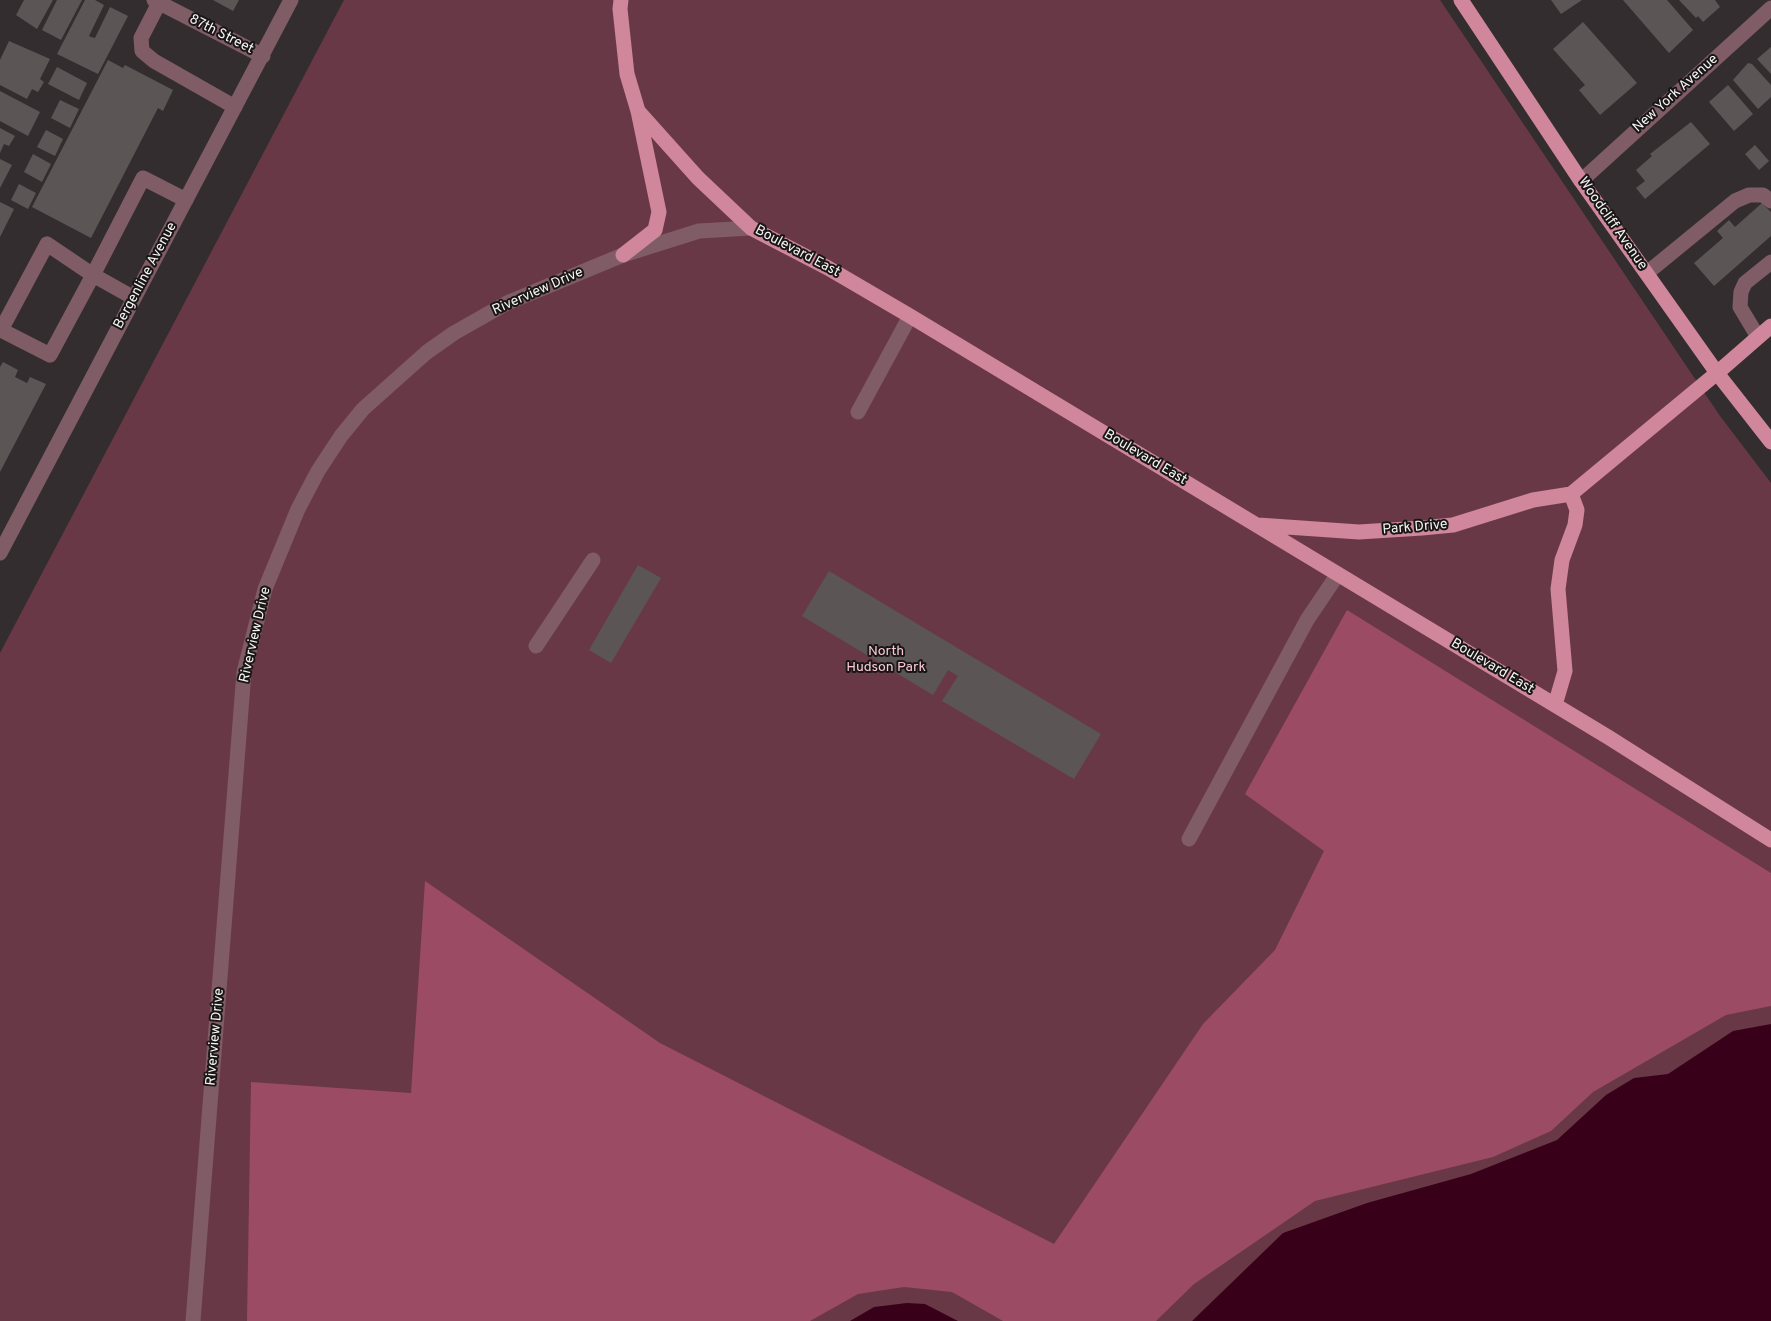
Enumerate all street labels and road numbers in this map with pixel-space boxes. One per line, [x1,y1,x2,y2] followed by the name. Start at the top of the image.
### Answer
[186,12,256,58] street label: 87th Street
[1630,51,1722,137] street label: New York Avenue
[1574,174,1650,274] street label: Woodcliff Avenue
[111,220,181,332] street label: Bergenline Avenue
[752,223,842,281] street label: Boulevard East
[490,264,586,320] street label: Riverview Drive
[1100,427,1190,489] street label: Boulevard East
[1382,517,1448,539] street label: Park Drive
[237,585,275,685] street label: Riverview Drive
[1447,636,1537,698] street label: Boulevard East
[203,988,229,1086] street label: Riverview Drive

